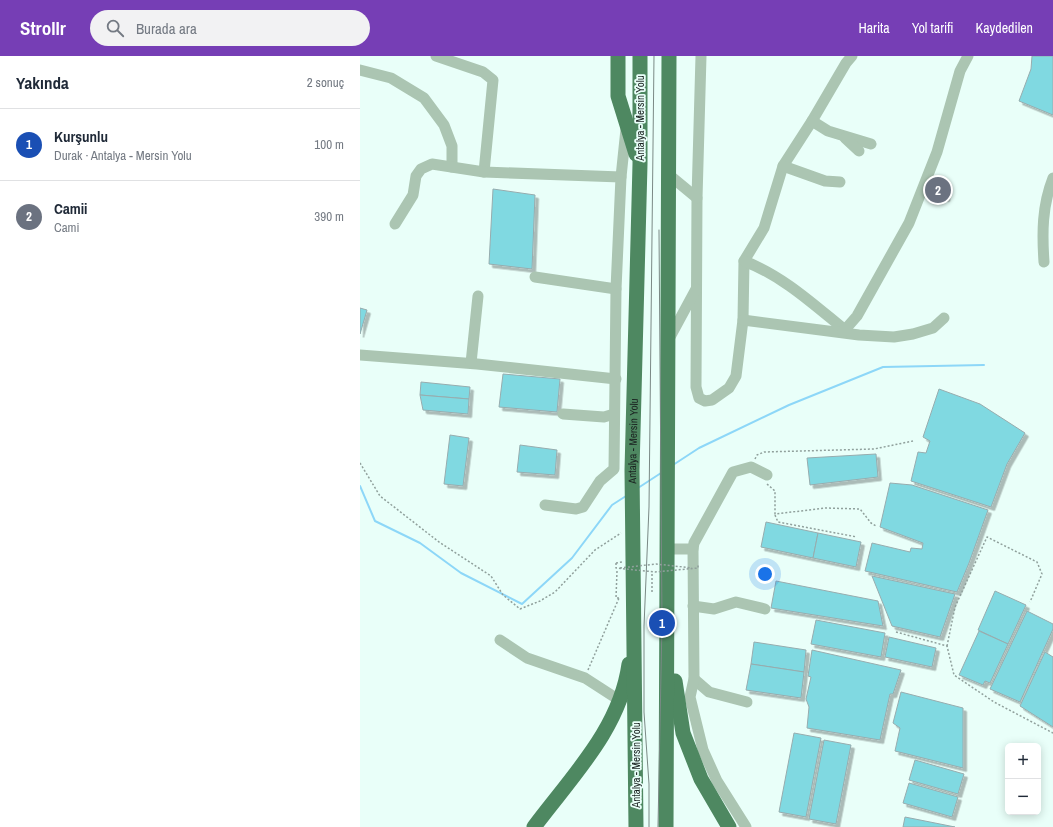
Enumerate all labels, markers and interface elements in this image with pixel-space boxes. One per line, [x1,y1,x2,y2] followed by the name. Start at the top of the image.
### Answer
[90,10,370,46] search box
[20,15,66,41] text: Strollr
[104,17,126,39] icon: search
[136,18,197,39] text: Burada ara
[858,19,890,37] text: Harita
[912,19,954,37] text: Yol tarifi
[976,19,1033,37] text: Kaydedilen
[16,71,69,94] text: Yakında
[307,74,344,91] text: 2 sonuç
[633,75,647,162] street label: Antalya - Mersin Yolu
[54,126,108,147] text: Kurşunlu
[26,136,32,153] text: 1
[314,136,344,153] text: 100 m
[54,147,192,164] text: Durak · Antalya - Mersin Yolu
[925,175,951,205] pin: 2
[54,198,88,219] text: Camii
[26,208,32,225] text: 2
[314,208,344,225] text: 390 m
[54,219,79,236] text: Cami
[625,398,641,485] street label: Antalya - Mersin Yolu
[755,564,775,584] your location
[649,608,675,638] pin: 1
[629,722,643,809] street label: Antalya - Mersin Yolu
[1005,743,1041,815] map controls
[1005,743,1041,779] button: +
[1005,779,1041,815] button: −

